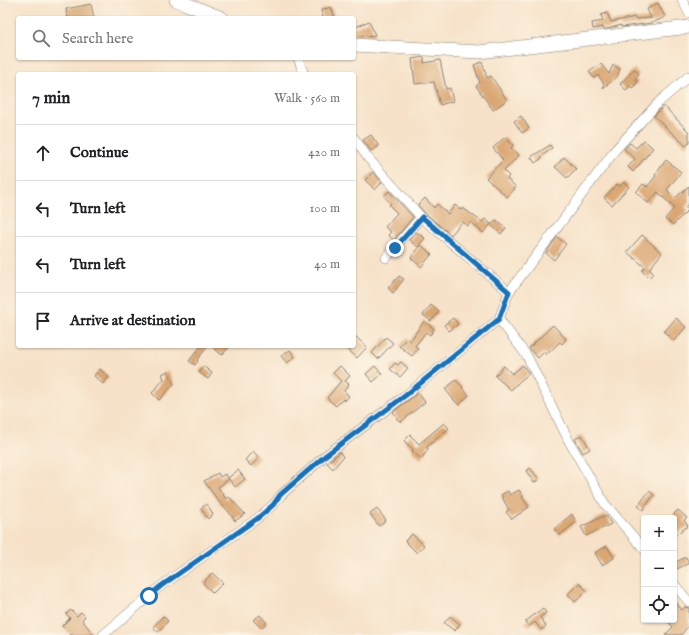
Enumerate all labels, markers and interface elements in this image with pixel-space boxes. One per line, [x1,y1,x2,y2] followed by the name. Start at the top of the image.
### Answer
[16,16,356,60] search box
[30,27,52,49] icon: search
[62,29,133,48] text: Search here
[32,88,70,109] text: 7 min
[274,90,340,107] text: Walk · 560 m
[32,142,54,164] icon: ahead
[70,143,128,162] text: Continue
[308,144,340,161] text: 420 m
[32,198,54,220] icon: left
[70,199,126,218] text: Turn left
[310,200,340,217] text: 100 m
[386,239,404,257] route end
[32,254,54,276] icon: left
[70,255,126,274] text: Turn left
[314,256,340,273] text: 40 m
[32,310,54,332] icon: arrive
[70,311,196,330] text: Arrive at destination
[641,515,677,623] map controls
[641,515,677,551] button: +
[641,551,677,587] button: −
[140,587,158,605] route start
[641,587,677,623] button: locate

